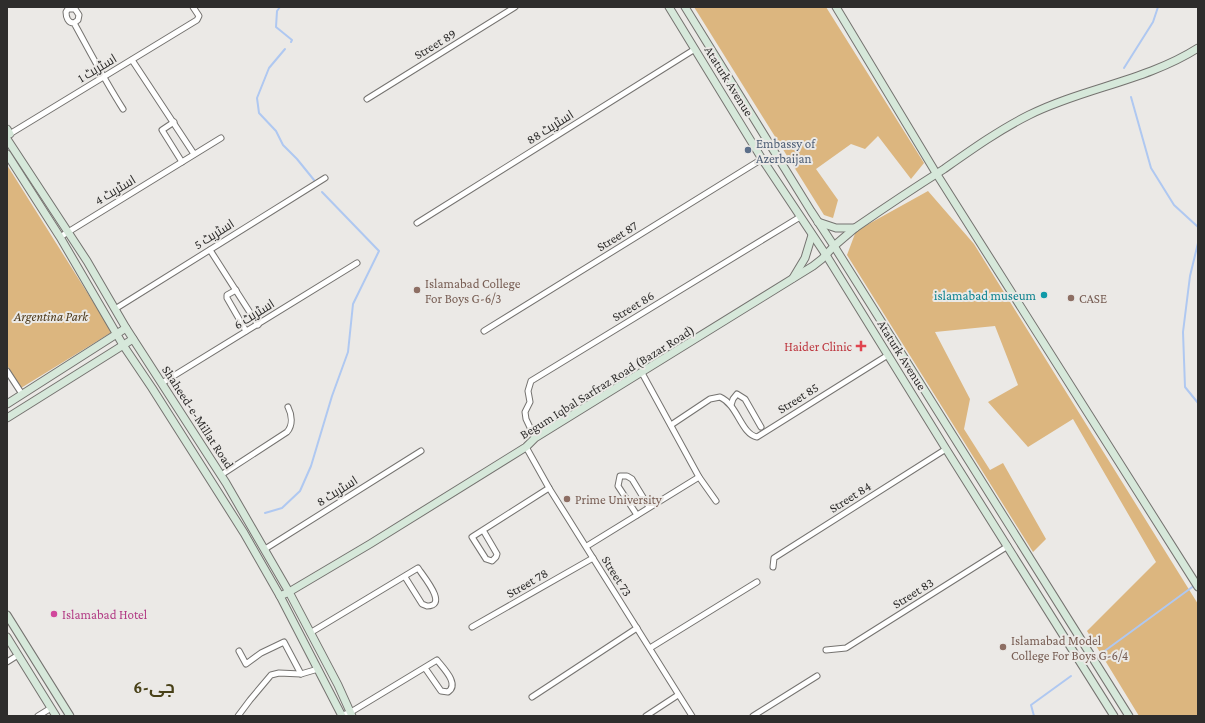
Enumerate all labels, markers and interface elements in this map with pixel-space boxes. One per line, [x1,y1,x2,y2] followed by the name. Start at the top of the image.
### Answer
[411,26,459,62] street label: Street 89
[701,43,757,119] street label: Ataturk Avenue
[75,51,119,85] street label: اسٹریٹ 1
[524,107,576,147] street label: اسٹریٹ 88
[756,136,816,167] place label: Embassy of Azerbaijan
[743,145,753,155] marker: Embassy of Azerbaijan
[92,172,138,208] street label: اسٹریٹ 4
[191,216,237,252] street label: اسٹریٹ 5
[594,218,640,254] street label: Street 87
[425,276,521,306] place label: Islamabad College For Boys G-6/3
[412,285,422,295] marker: Islamabad College For Boys G-6/3
[609,288,657,324] street label: Street 86
[934,288,1037,303] place label: islamabad museum
[1039,290,1049,300] marker: islamabad museum
[1079,291,1107,306] place label: CASE
[1066,293,1076,303] marker: CASE
[231,296,277,332] street label: اسٹریٹ 6
[13,309,89,324] park label: Argentina Park
[874,317,930,393] street label: Ataturk Avenue
[517,322,698,443] street label: Begum Iqbal Sarfraz Road (Bazar Road)
[784,339,853,354] place label: Haider Clinic
[855,340,867,352] marker: Haider Clinic
[159,363,237,472] street label: Shaheed-e-Millat Road
[775,379,821,417] street label: Street 85
[314,473,360,509] street label: اسٹریٹ 8
[826,478,874,516] street label: Street 84
[575,492,663,507] place label: Prime University
[562,494,572,504] marker: Prime University
[599,553,635,599] street label: Street 73
[503,565,551,601] street label: Street 78
[890,575,936,611] street label: Street 83
[62,607,148,622] place label: Islamabad Hotel
[49,609,59,619] marker: Islamabad Hotel
[1011,633,1129,663] place label: Islamabad Model College For Boys G-6/4
[998,642,1008,652] marker: Islamabad Model College For Boys G-6/4
[133,678,175,697] district label: جی-6

